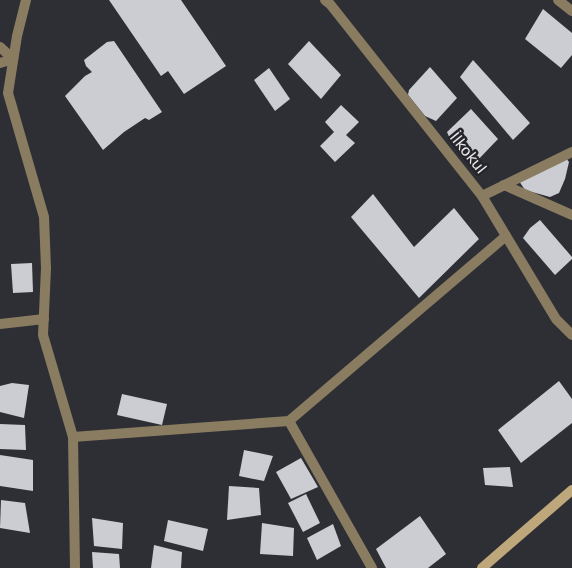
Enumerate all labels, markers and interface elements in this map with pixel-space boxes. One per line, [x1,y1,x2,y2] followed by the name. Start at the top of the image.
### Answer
[446,128,491,177] street label: İlkokul

